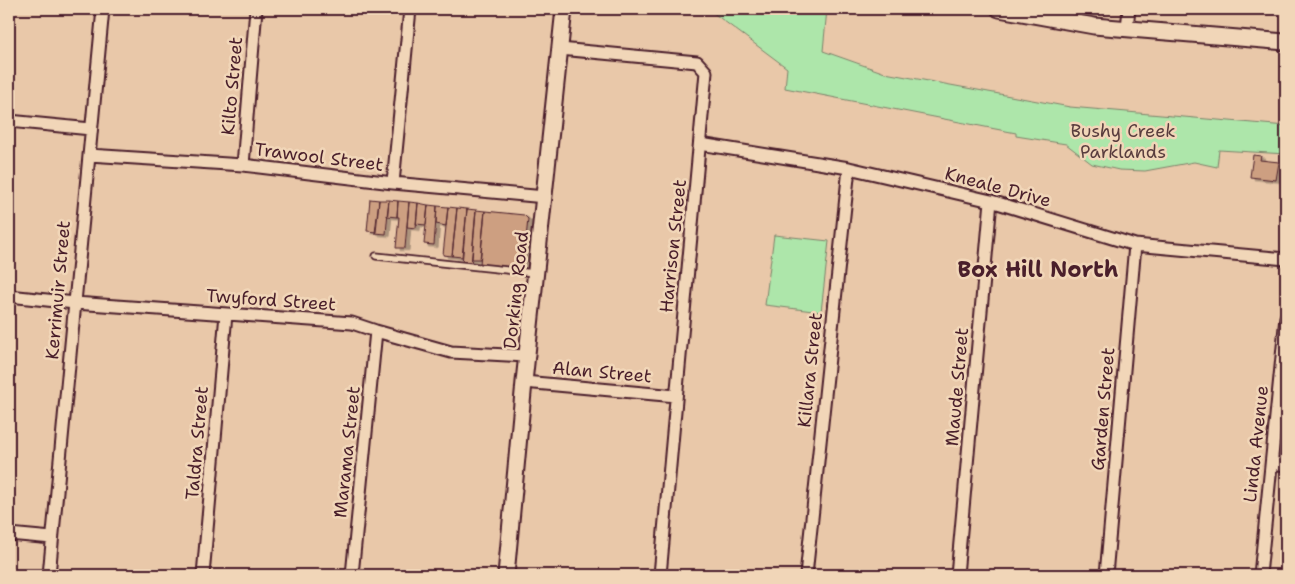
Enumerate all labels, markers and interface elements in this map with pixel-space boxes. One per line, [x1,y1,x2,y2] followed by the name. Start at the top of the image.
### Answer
[216,36,248,136] street label: Kilto Street
[1070,119,1176,164] park label: Bushy Creek Parklands
[253,137,385,177] street label: Trawool Street
[942,161,1054,213] street label: Kneale Drive
[654,178,692,314] street label: Harrison Street
[40,219,76,361] street label: Kerrimuir Street
[498,230,534,350] street label: Dorking Road
[957,255,1119,284] district label: Box Hill North
[205,283,337,317] street label: Twyford Street
[792,311,828,429] street label: Killara Street
[940,327,974,447] street label: Maude Street
[1086,346,1120,472] street label: Garden Street
[551,356,653,388] street label: Alan Street
[1238,384,1274,504] street label: Linda Avenue
[180,385,214,501] street label: Taldra Street
[328,385,366,519] street label: Marama Street

